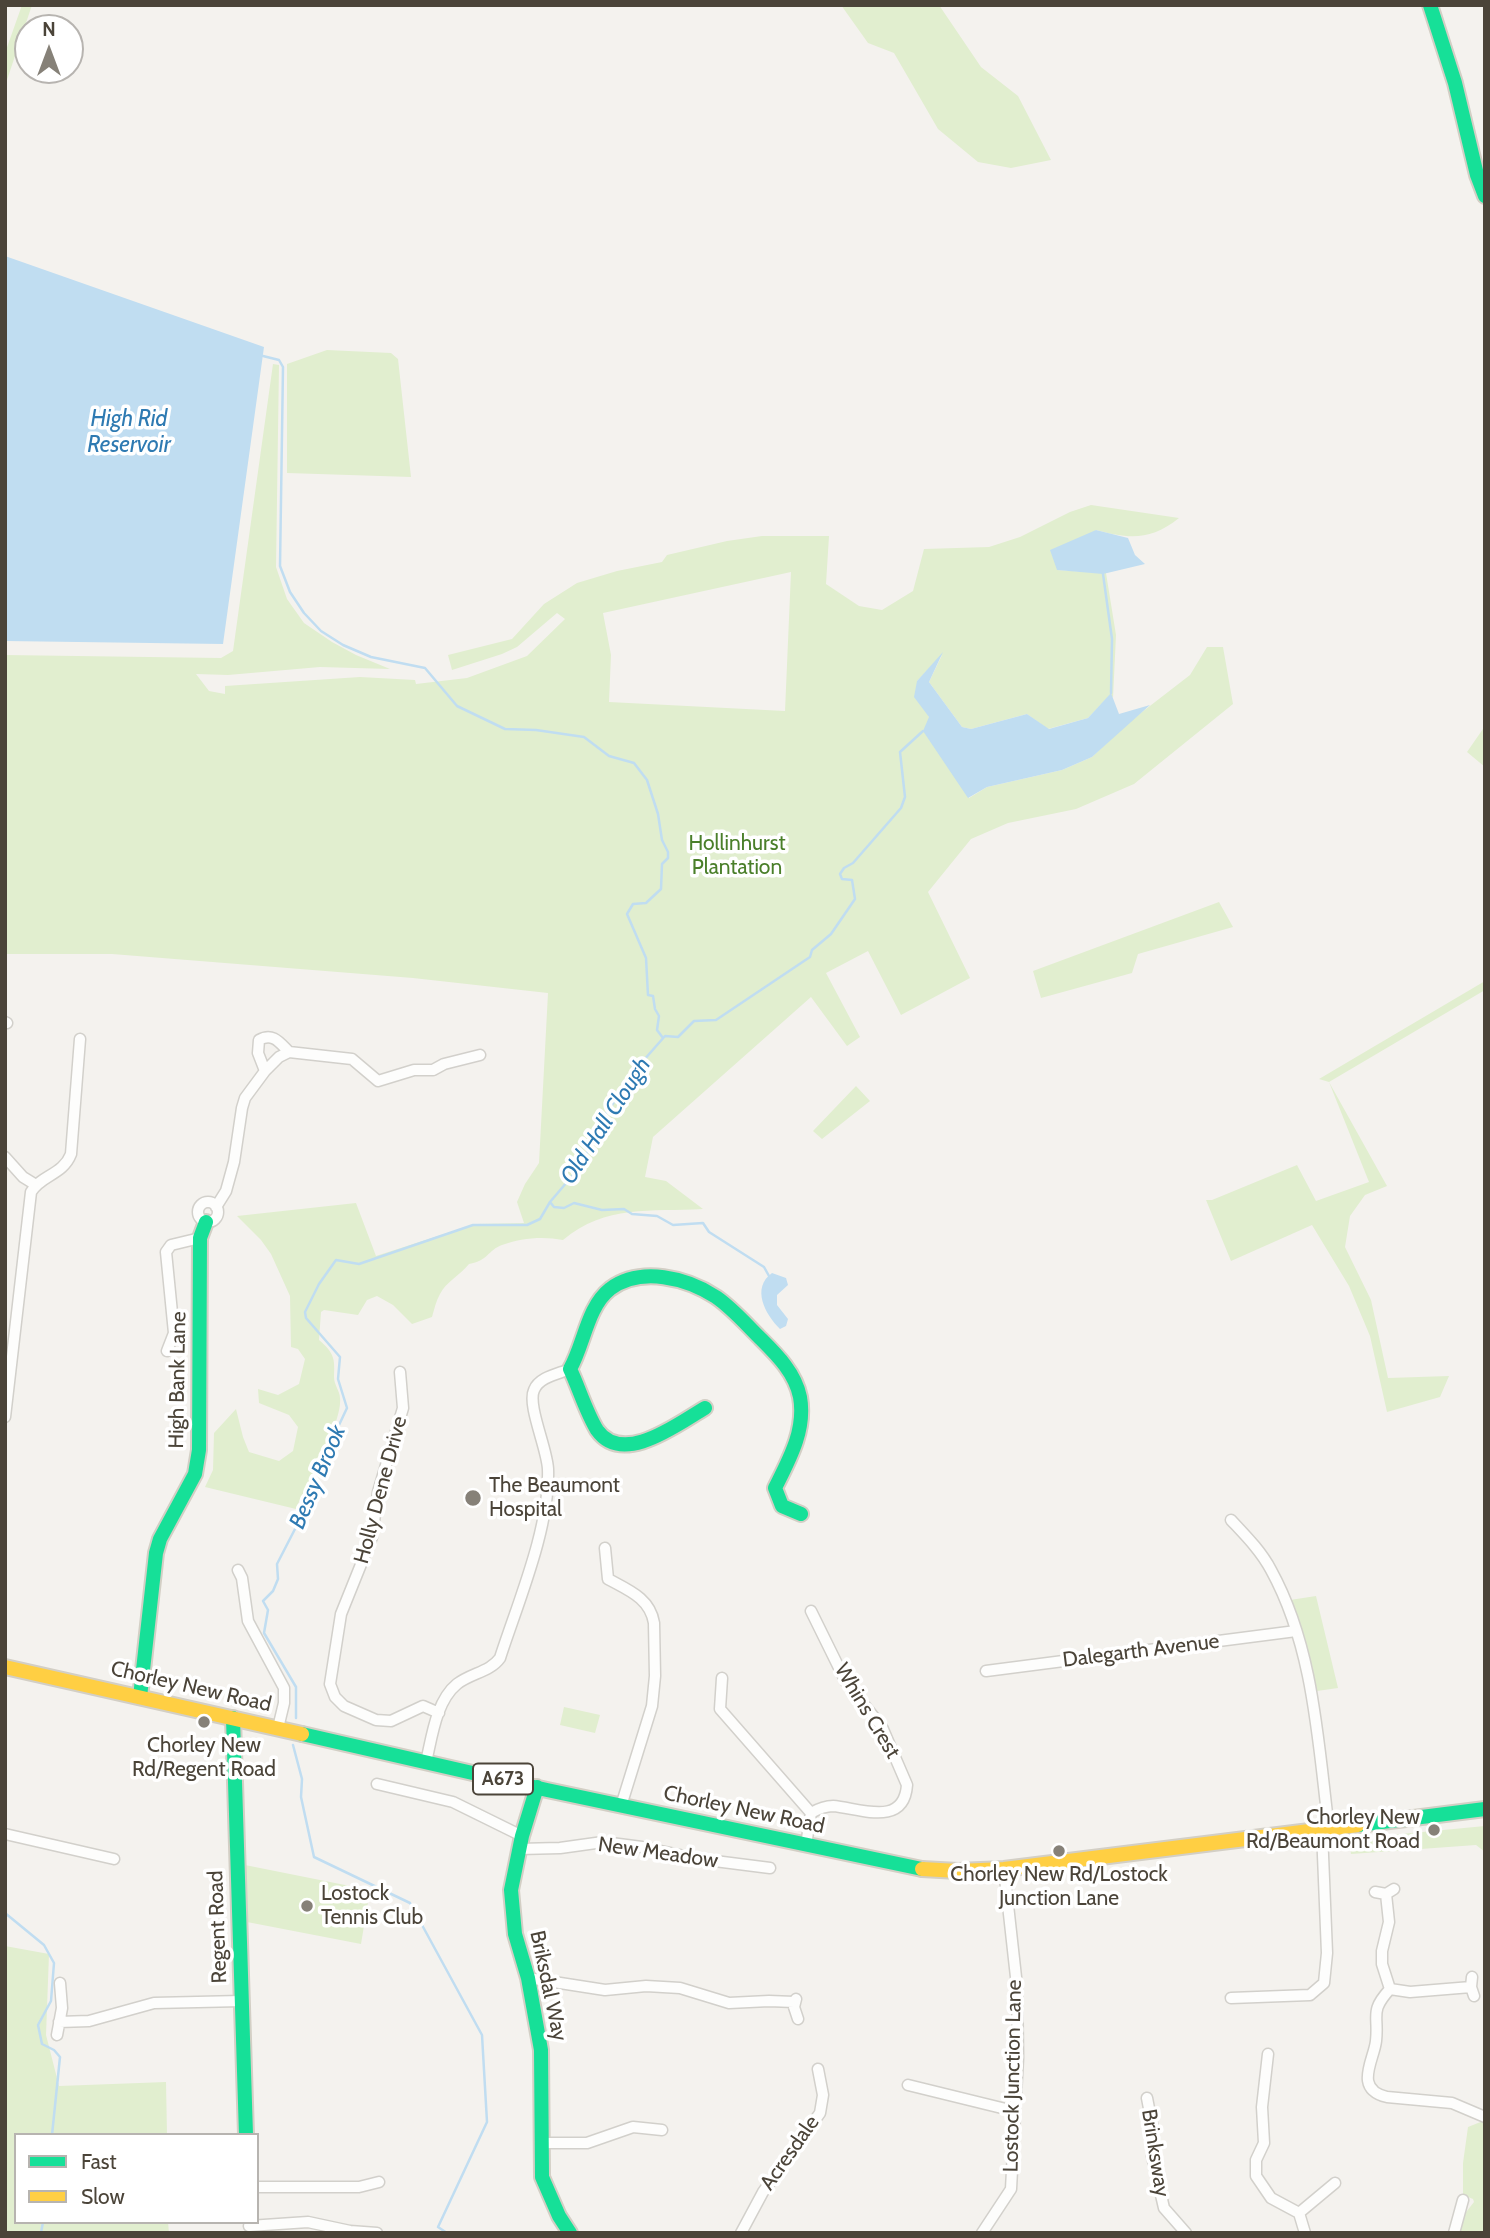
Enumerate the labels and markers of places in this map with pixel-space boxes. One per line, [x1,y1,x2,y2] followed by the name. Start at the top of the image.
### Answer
[489,1473,620,1523] place label: The Beaumont Hospital
[463,1488,483,1508] marker: The Beaumont Hospital
[196,1714,212,1730] marker: Chorley New Rd/Regent Road
[132,1733,276,1783] place label: Chorley New Rd/Regent Road
[1246,1805,1420,1855] place label: Chorley New Rd/Beaumont Road
[1426,1822,1442,1838] marker: Chorley New Rd/Beaumont Road
[1051,1843,1067,1859] marker: Chorley New Rd/Lostock Junction Lane
[950,1862,1168,1912] place label: Chorley New Rd/Lostock Junction Lane
[321,1881,423,1931] place label: Lostock Tennis Club
[299,1898,315,1914] marker: Lostock Tennis Club

